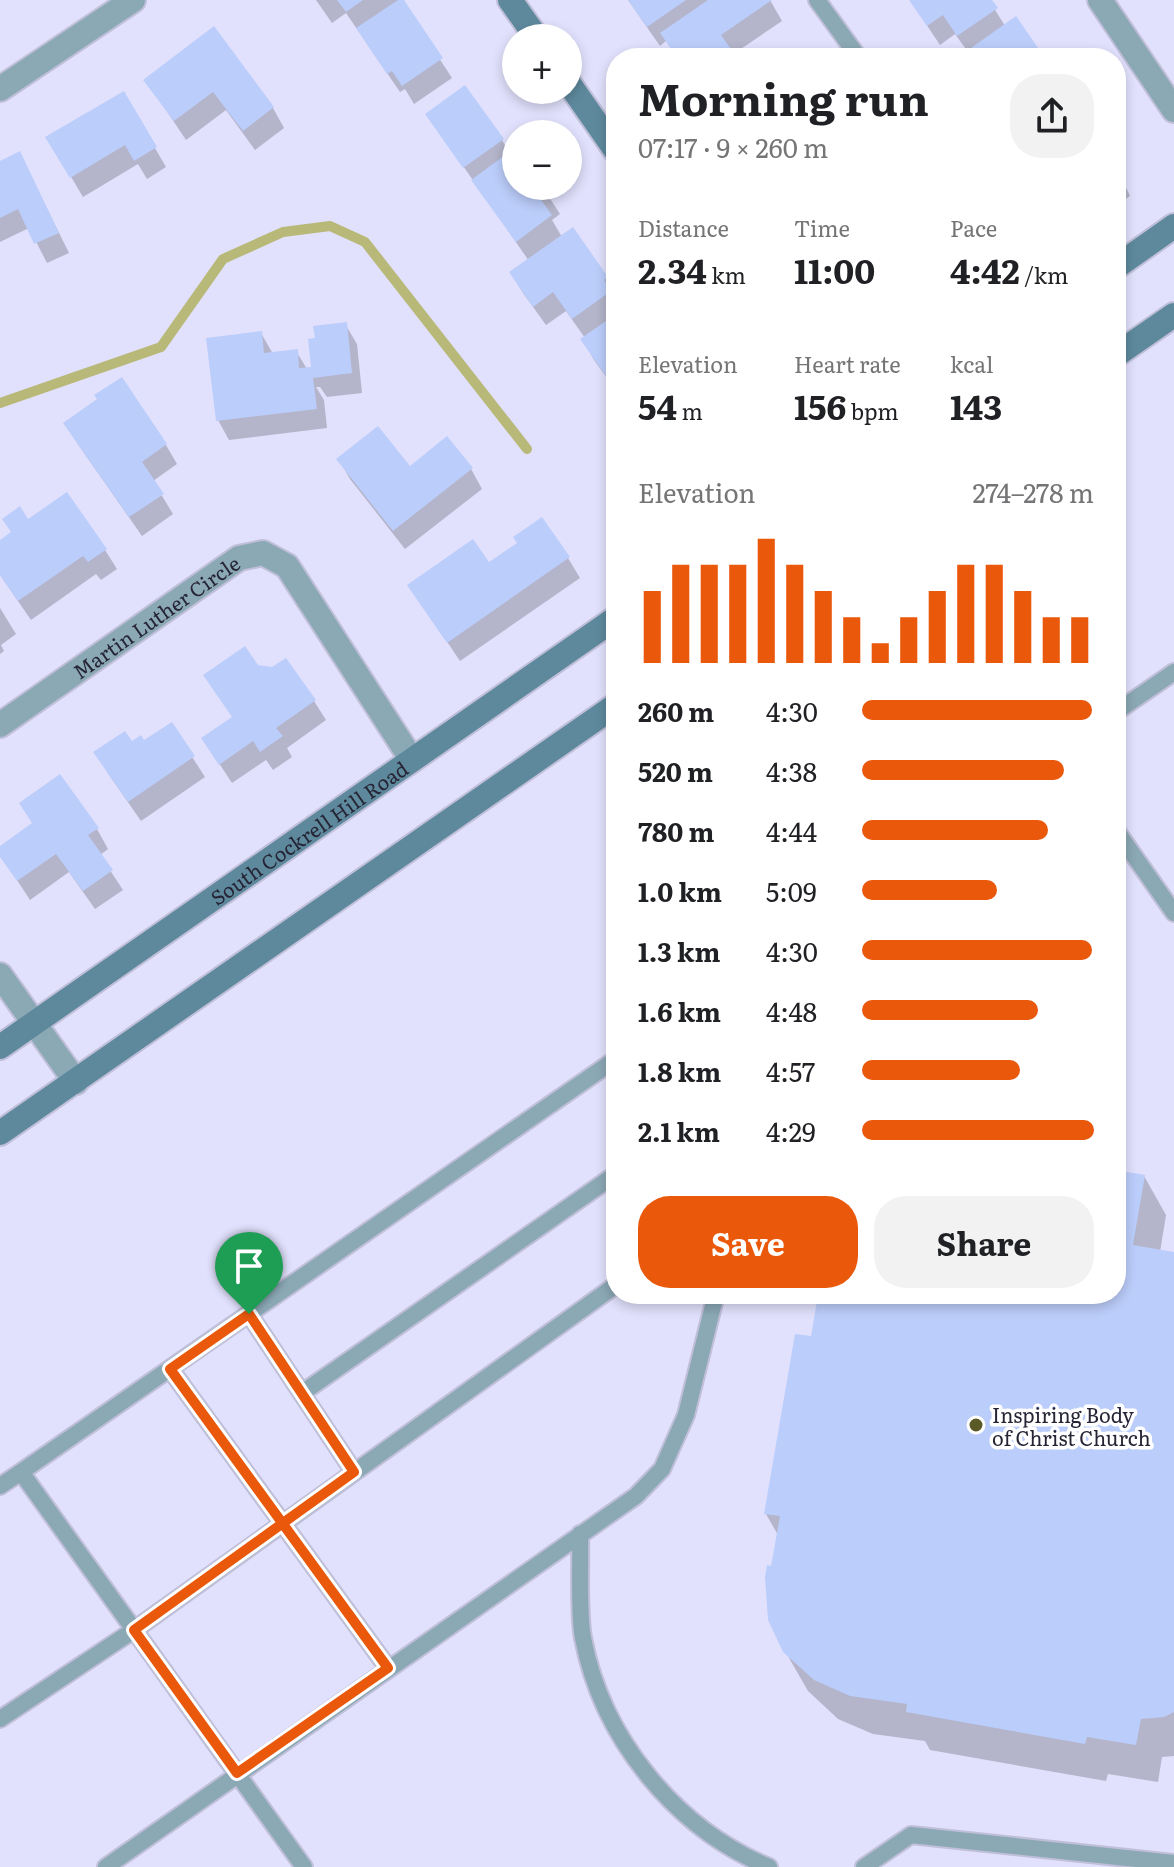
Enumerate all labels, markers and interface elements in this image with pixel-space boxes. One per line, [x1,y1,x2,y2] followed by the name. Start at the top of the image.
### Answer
[502,24,582,200] map controls
[502,24,582,104] button: +
[638,64,929,130] text: Morning run
[1010,74,1094,158] button: share
[502,120,582,200] button: −
[638,127,828,166] text: 07:17 · 9 × 260 m
[638,211,729,244] text: Distance
[794,211,850,244] text: Time
[950,211,997,244] text: Pace
[638,244,707,294] text: 2.34
[794,244,875,294] text: 11:00
[950,244,1020,294] text: 4:42
[707,258,746,291] text: km
[1020,258,1068,291] text: /km
[638,347,737,380] text: Elevation
[794,347,901,380] text: Heart rate
[950,347,993,380] text: kcal
[638,380,677,430] text: 54
[794,380,846,430] text: 156
[950,380,1002,430] text: 143
[677,394,703,427] text: m
[846,394,899,427] text: bpm
[638,472,756,511] text: Elevation
[973,472,1094,511] text: 274–278 m
[66,547,245,685] street label: Martin Luther Circle
[638,691,714,730] text: 260 m
[766,691,818,730] text: 4:30
[638,751,713,790] text: 520 m
[766,751,817,790] text: 4:38
[204,753,413,912] street label: South Cockrell Hill Road
[638,811,715,850] text: 780 m
[766,811,817,850] text: 4:44
[638,871,722,910] text: 1.0 km
[766,871,817,910] text: 5:09
[638,931,720,970] text: 1.3 km
[766,931,818,970] text: 4:30
[638,991,721,1030] text: 1.6 km
[766,991,817,1030] text: 4:48
[638,1051,721,1090] text: 1.8 km
[766,1051,815,1090] text: 4:57
[638,1111,720,1150] text: 2.1 km
[766,1111,816,1150] text: 4:29
[638,1196,858,1288] button: Save
[874,1196,1094,1288] button: Share
[215,1232,283,1314] pin
[227,1244,271,1288] icon: arrive
[992,1399,1151,1452] place label: Inspiring Body of Christ Church
[967,1416,985,1434] marker: Inspiring Body of Christ Church

